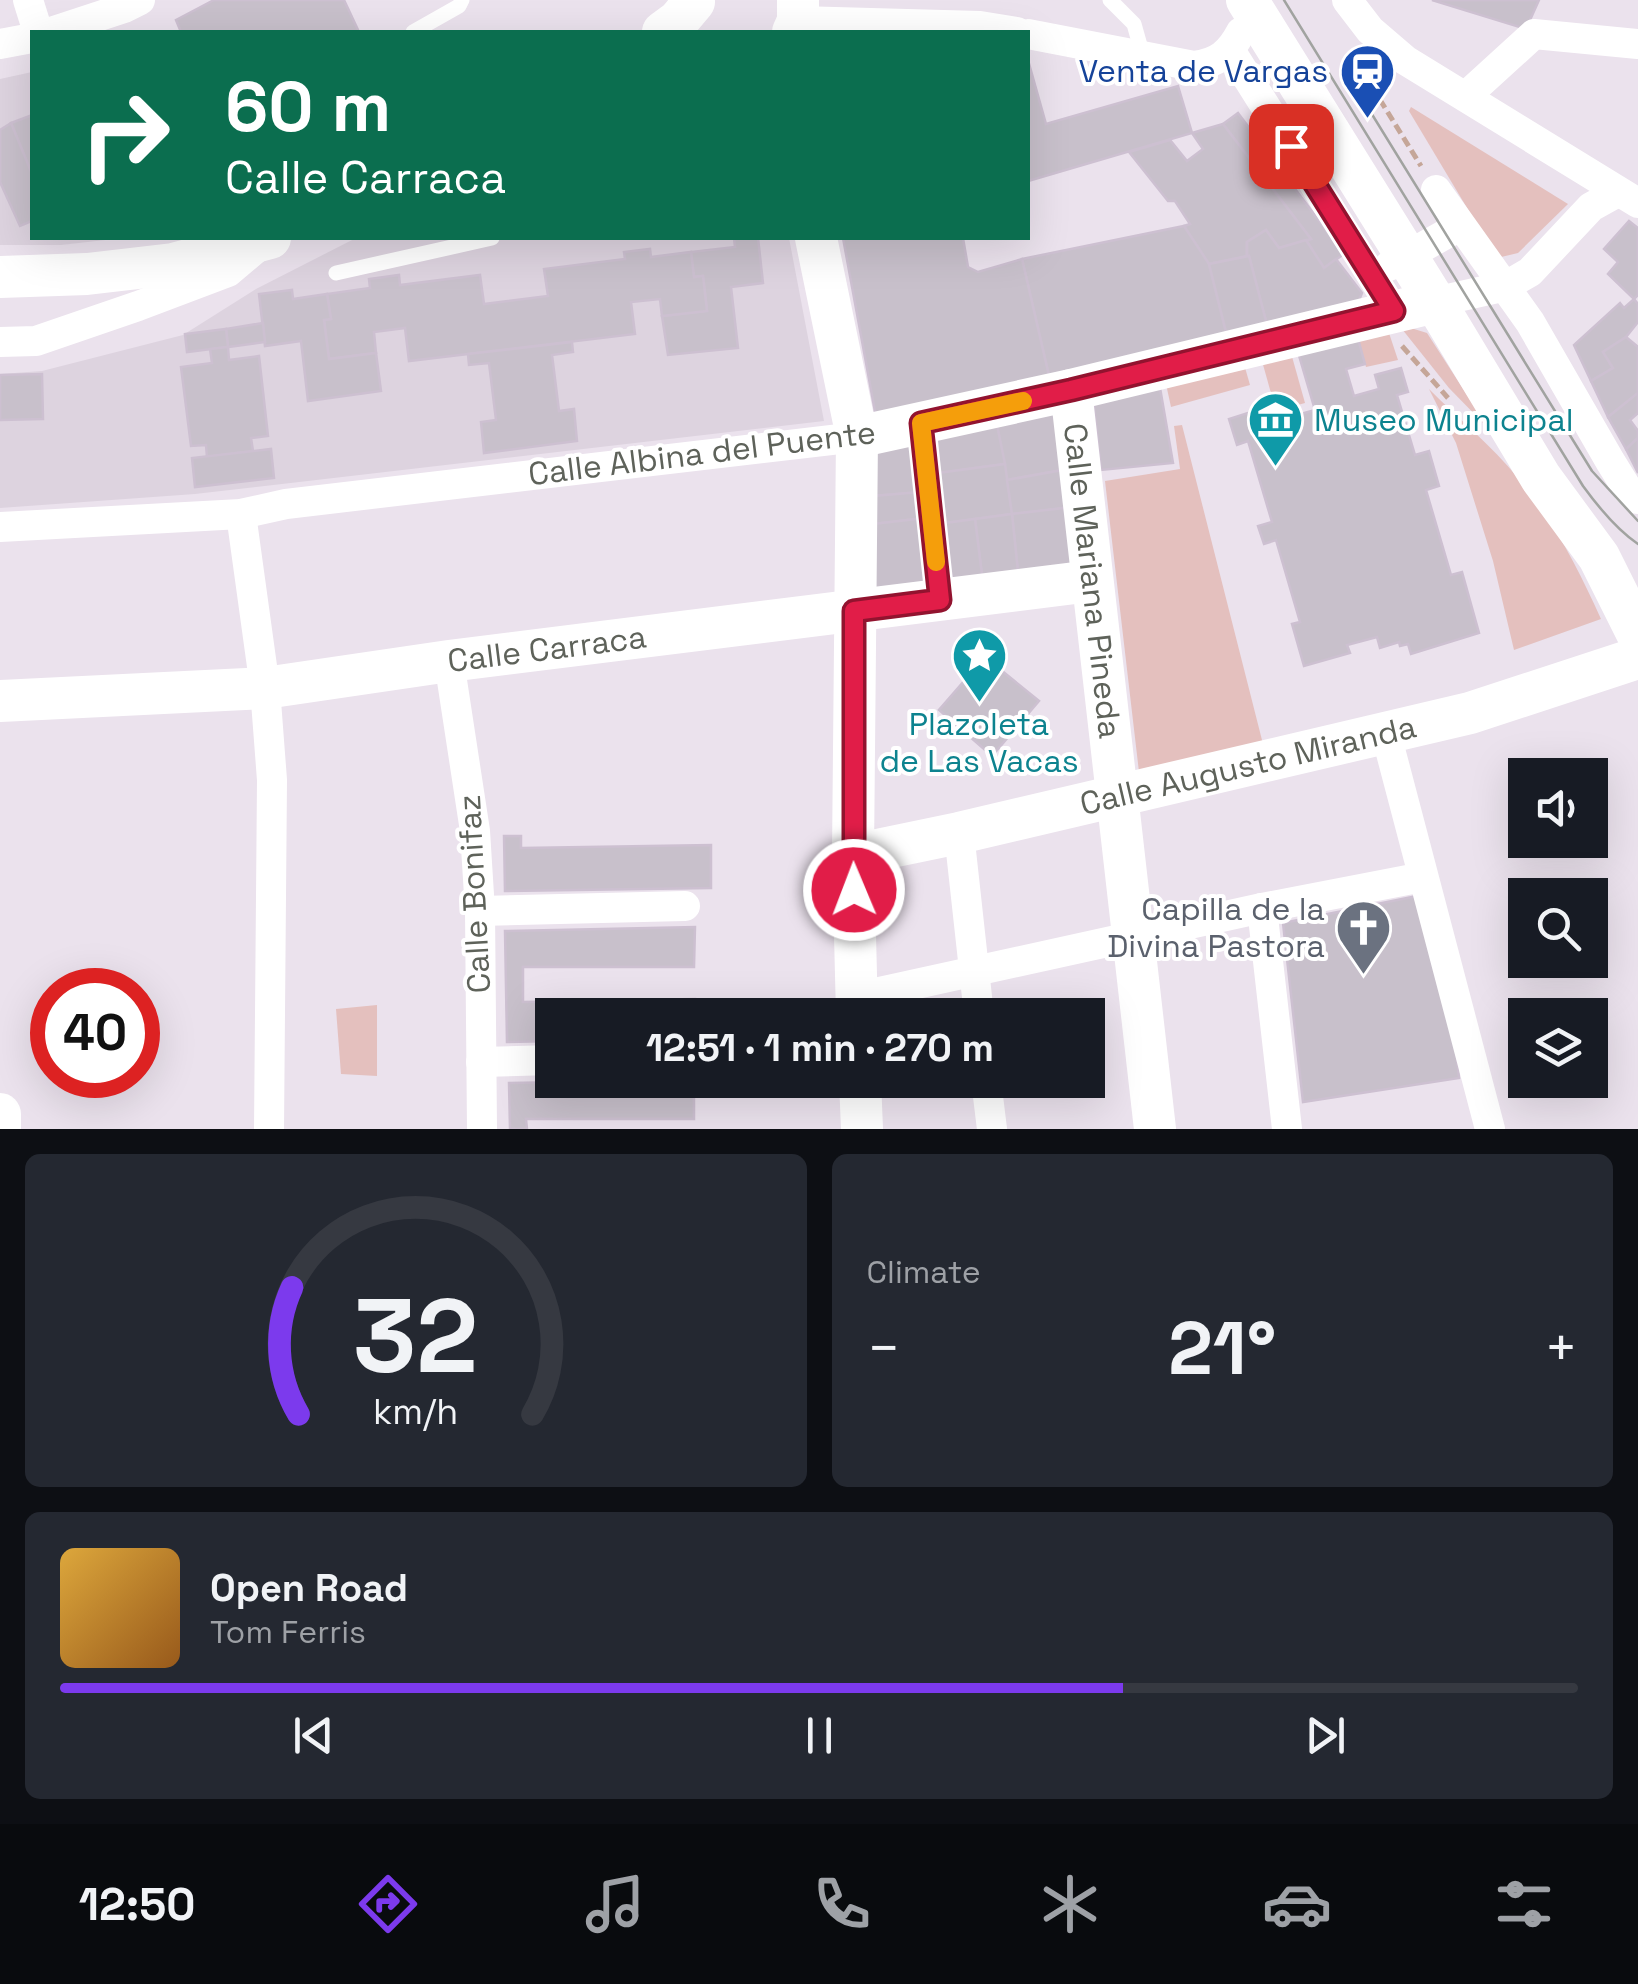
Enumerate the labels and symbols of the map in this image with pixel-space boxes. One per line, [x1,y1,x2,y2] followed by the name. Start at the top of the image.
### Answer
[1337,41,1397,120] station icon: Venta de Vargas
[1078,51,1328,91] place label: Venta de Vargas
[1249,104,1334,189] pin
[1245,390,1305,469] museum icon: Museo Municipal
[1314,400,1574,440] place label: Museo Municipal
[526,412,878,494] street label: Calle Albina del Puente
[1055,421,1130,741] street label: Calle Mariana Pineda
[445,617,649,681] street label: Calle Carraca
[949,625,1009,704] place icon: Plazoleta de Las Vacas
[879,704,1079,781] place label: Plazoleta de Las Vacas
[1076,706,1420,824] street label: Calle Augusto Miranda
[449,794,499,994] street label: Calle Bonifaz
[802,838,906,942] position arrow
[1107,889,1325,966] place label: Capilla de la Divina Pastora
[1334,897,1394,976] church icon: Capilla de la Divina Pastora
[30,968,160,1098] speed limit sign: 40

